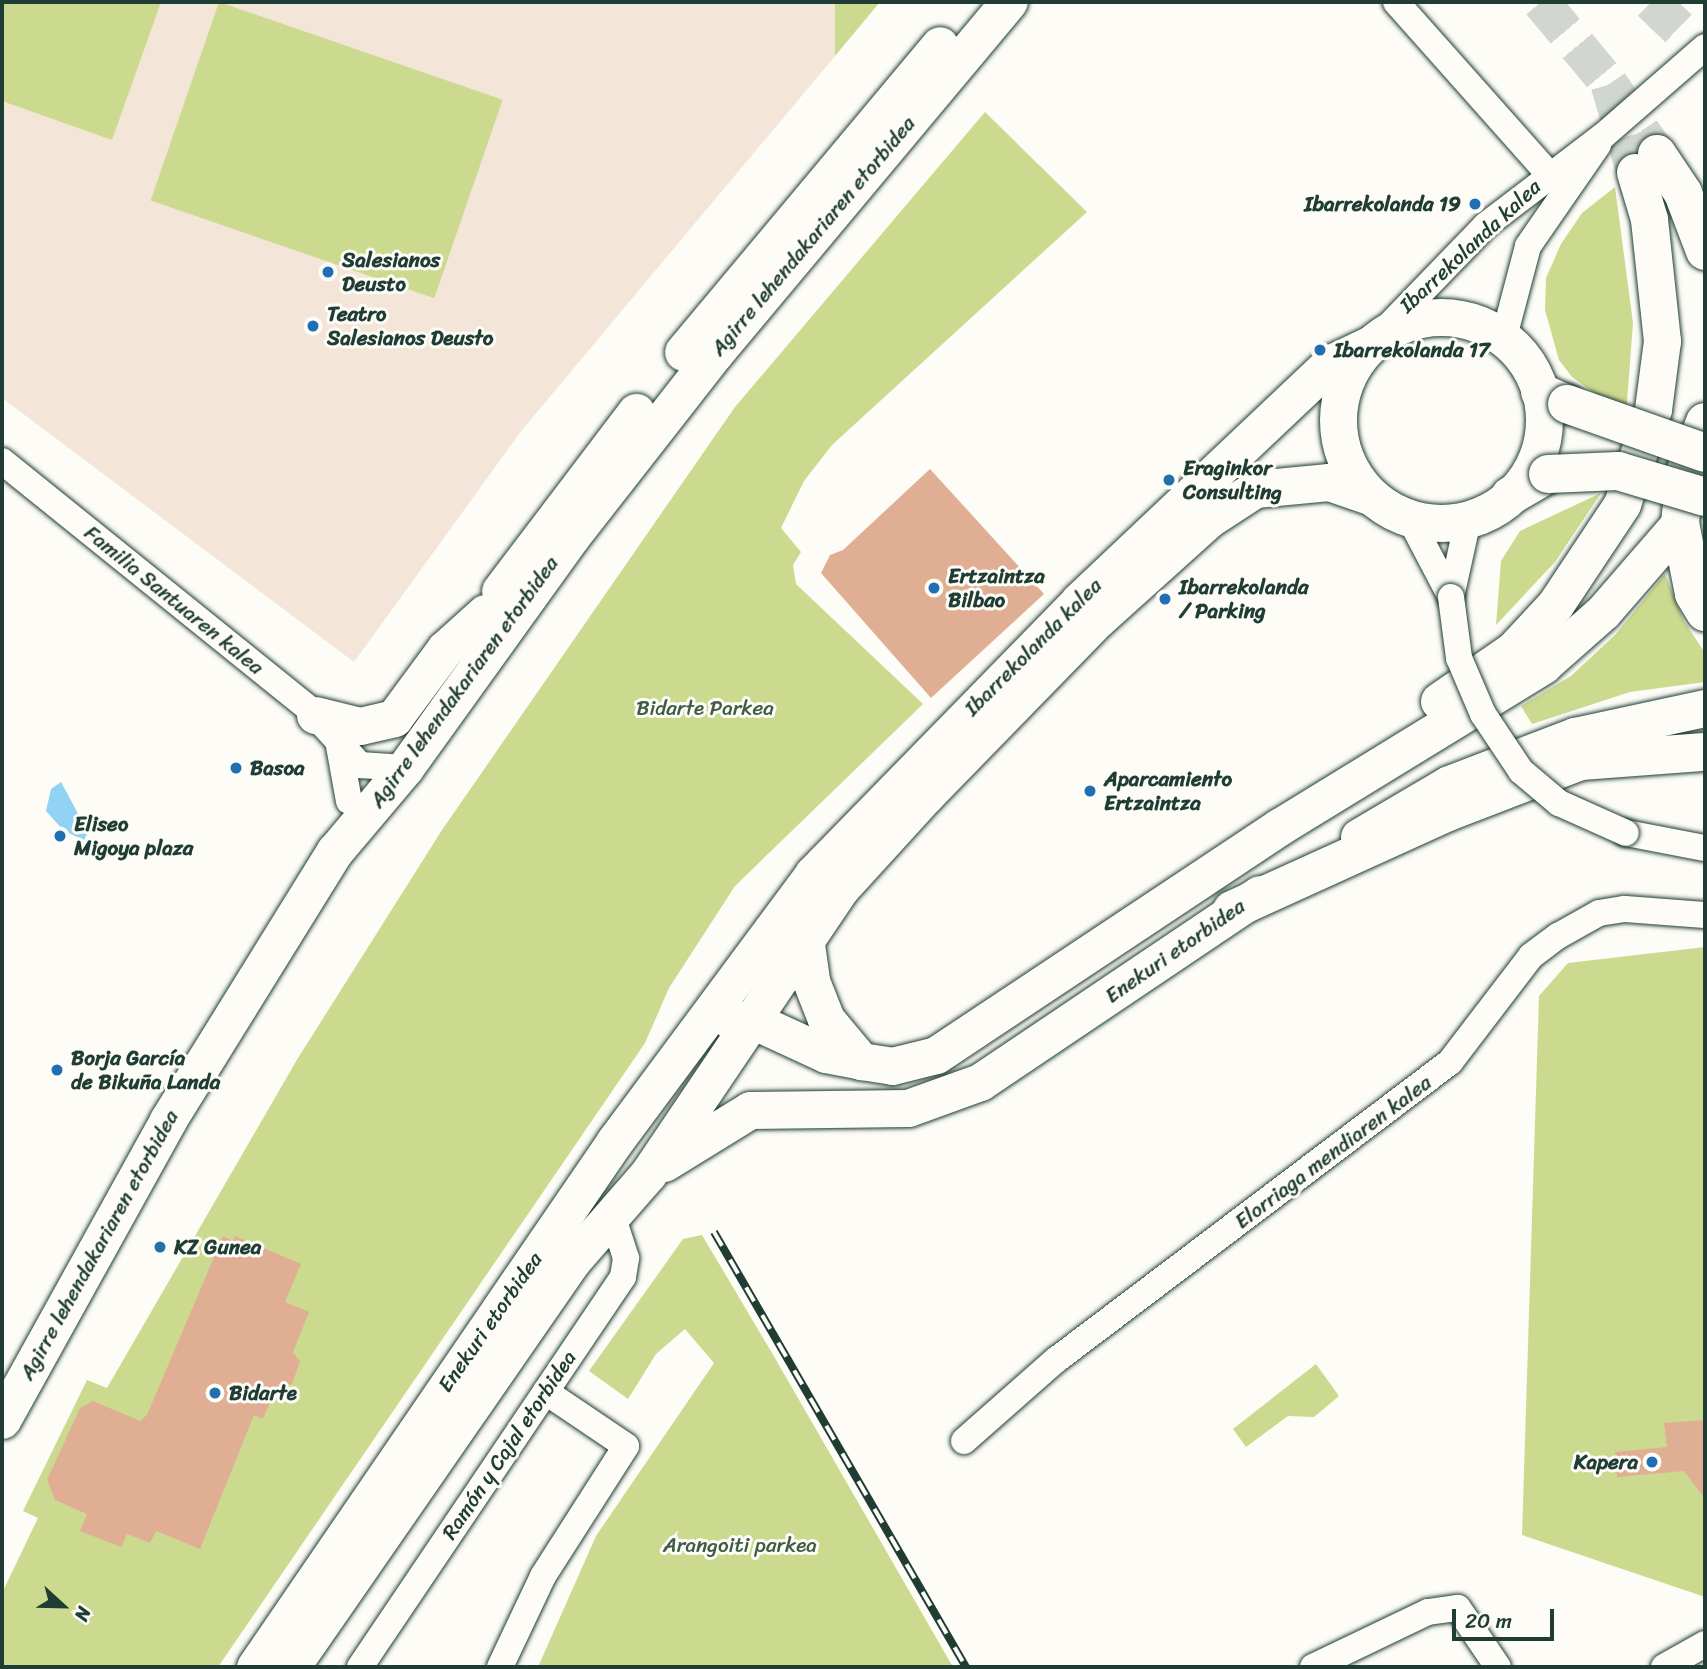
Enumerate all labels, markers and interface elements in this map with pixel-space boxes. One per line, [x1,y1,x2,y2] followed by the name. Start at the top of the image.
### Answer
[705,110,921,362] street label: Agirre lehendakariaren etorbidea
[1394,174,1546,318] street label: Ibarrekolanda kalea
[1304,191,1461,217] place label: Ibarrekolanda 19
[1467,196,1483,212] marker: Ibarrekolanda 19
[342,247,440,297] place label: Salesianos Deusto
[320,264,336,280] marker: Salesianos Deusto
[327,301,495,351] place label: Teatro Salesianos Deusto
[305,318,321,334] marker: Teatro Salesianos Deusto
[1334,337,1490,363] place label: Ibarrekolanda 17
[1312,342,1328,358] marker: Ibarrekolanda 17
[1183,455,1282,505] place label: Eraginkor Consulting
[1161,472,1177,488] marker: Eraginkor Consulting
[79,520,269,680] street label: Familia Santuaren kalea
[364,551,564,813] street label: Agirre lehendakariaren etorbidea
[948,563,1045,613] place label: Ertzaintza Bilbao
[959,573,1107,721] street label: Ibarrekolanda kalea
[1179,574,1308,624] place label: Ibarrekolanda / Parking
[926,580,942,596] marker: Ertzaintza Bilbao
[1157,591,1173,607] marker: Ibarrekolanda / Parking
[636,695,774,721] park label: Bidarte Parkea
[250,755,305,781] place label: Basoa
[228,760,244,776] marker: Basoa
[1104,766,1232,816] place label: Aparcamiento Ertzaintza
[1082,783,1098,799] marker: Aparcamiento Ertzaintza
[74,811,193,861] place label: Eliseo Migoya plaza
[52,828,68,844] marker: Eliseo Migoya plaza
[1100,893,1250,1009] street label: Enekuri etorbidea
[71,1045,220,1095] place label: Borja García de Bikuña Landa
[49,1062,65,1078] marker: Borja García de Bikuña Landa
[1230,1070,1436,1234] street label: Elorriaga mendiaren kalea
[14,1105,184,1385] street label: Agirre lehendakariaren etorbidea
[174,1234,261,1260] place label: KZ Gunea
[152,1239,168,1255] marker: KZ Gunea
[432,1247,548,1397] street label: Enekuri etorbidea
[436,1345,582,1545] street label: Ramón y Cajal etorbidea
[229,1380,297,1406] place label: Bidarte
[207,1385,223,1401] marker: Bidarte
[1574,1449,1638,1475] place label: Kapera
[1644,1454,1660,1470] marker: Kapera
[663,1532,817,1558] park label: Arangoiti parkea
[28,1571,98,1641] north arrow
[1455,1596,1556,1640] scale bar
[65,1602,101,1626] text: N
[1465,1602,1512,1640] text: 20 m

